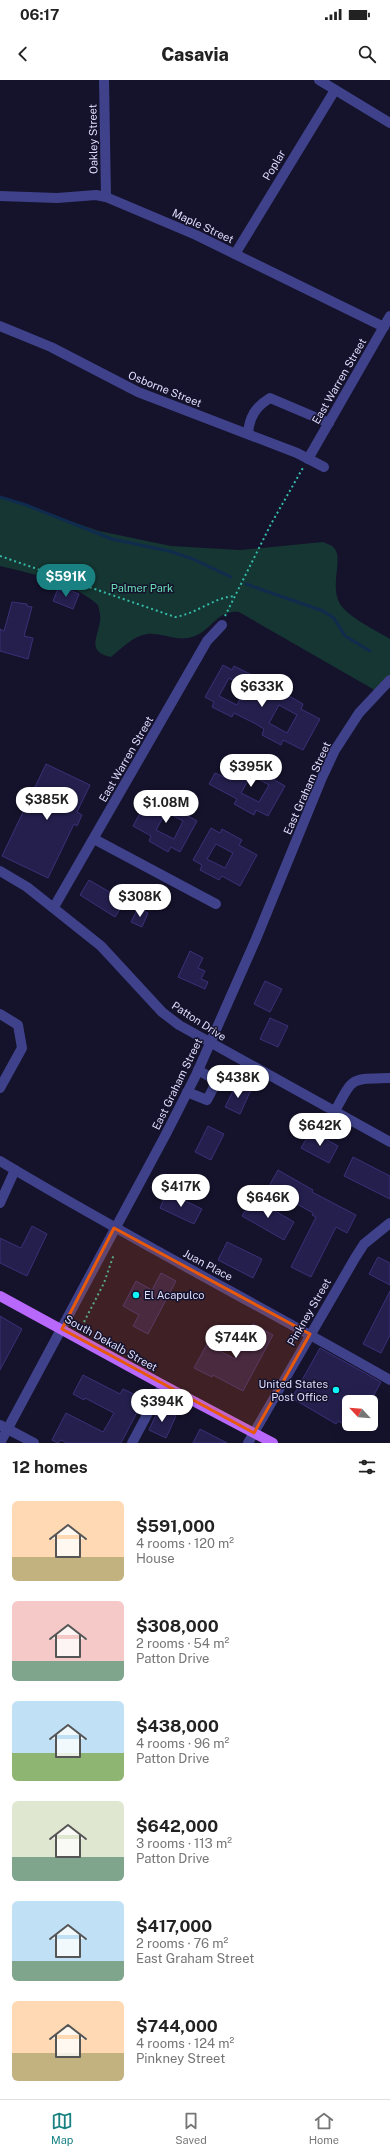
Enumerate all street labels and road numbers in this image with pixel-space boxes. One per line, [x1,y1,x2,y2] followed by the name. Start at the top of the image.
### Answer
[86,104,100,174] street label: Oakley Street
[260,148,288,182] street label: Poplar
[170,207,236,245] street label: Maple Street
[310,336,368,426] street label: East Warren Street
[127,369,203,409] street label: Osborne Street
[97,714,155,804] street label: East Warren Street
[281,740,333,836] street label: East Graham Street
[170,999,228,1043] street label: Patton Drive
[150,1036,204,1132] street label: East Graham Street
[181,1247,235,1283] street label: Juan Place
[285,1276,333,1348] street label: Pinkney Street
[63,1313,159,1373] street label: South Dekalb Street

